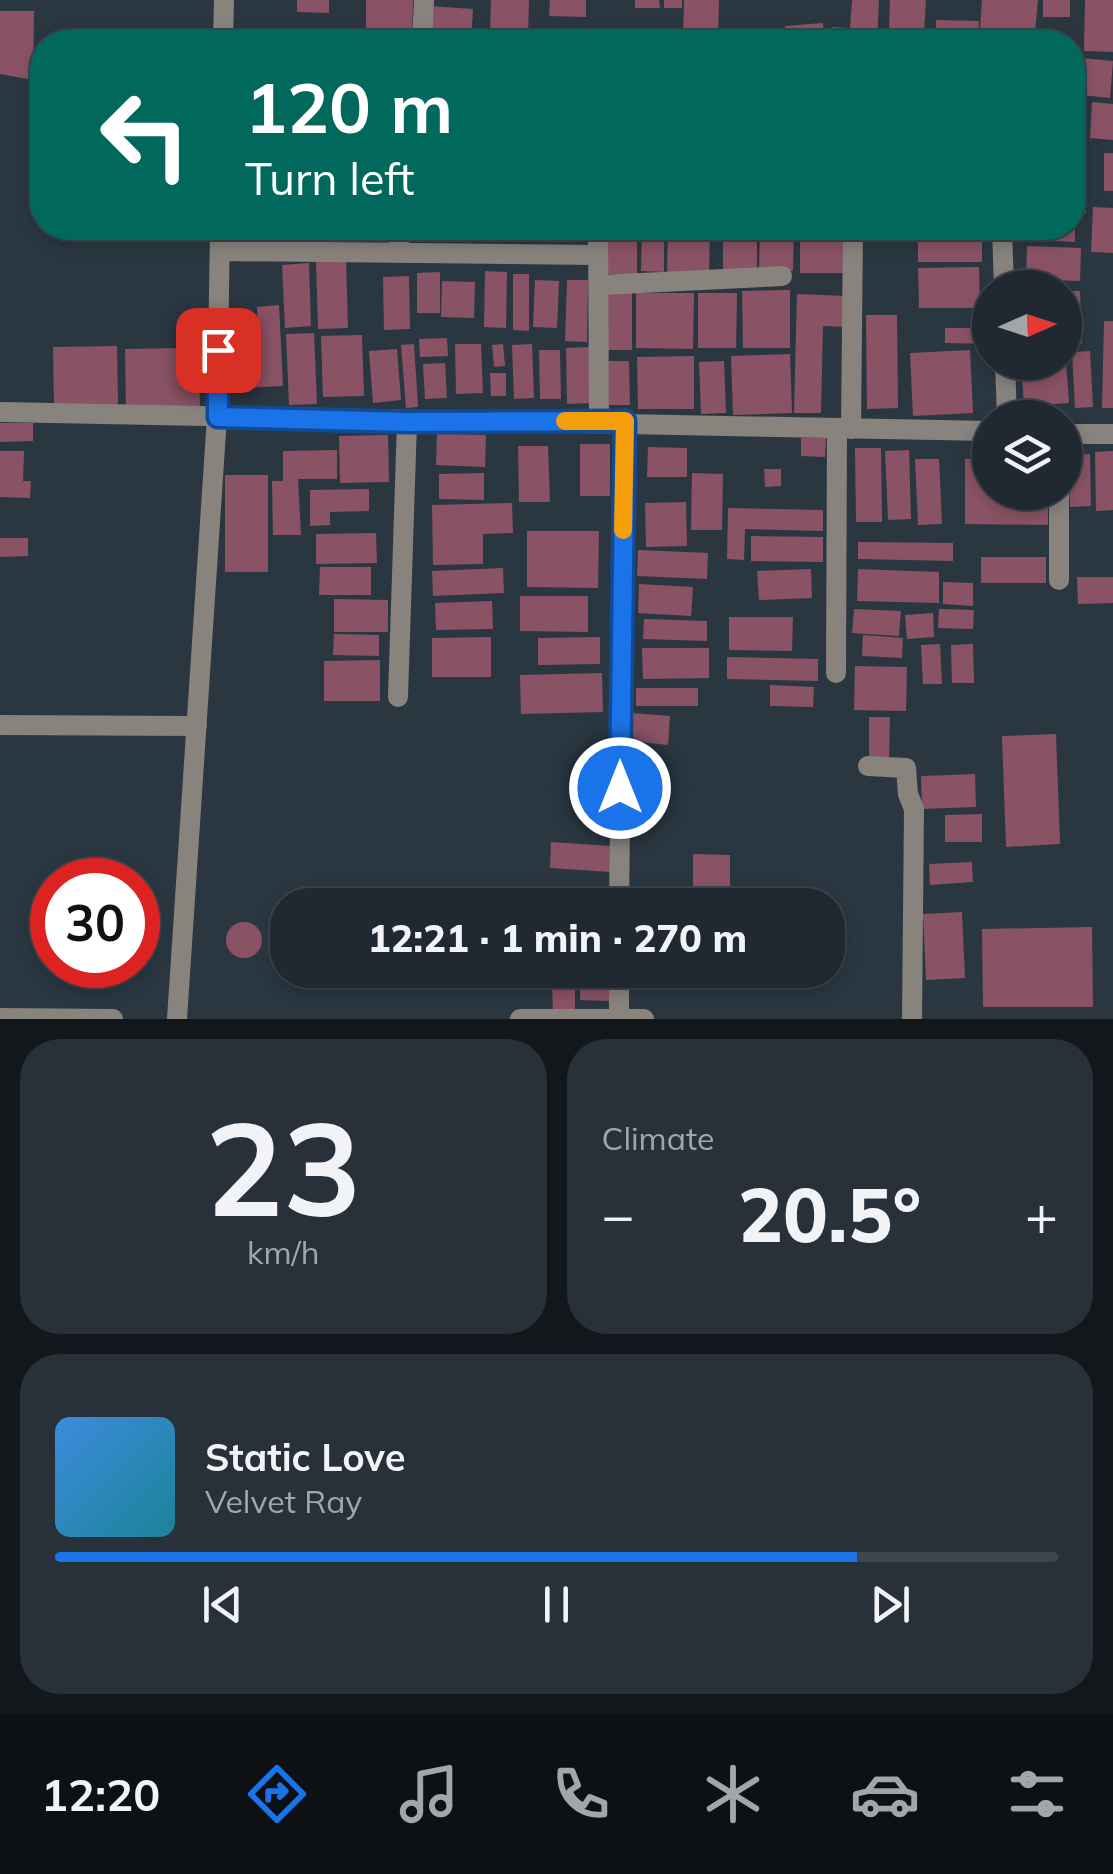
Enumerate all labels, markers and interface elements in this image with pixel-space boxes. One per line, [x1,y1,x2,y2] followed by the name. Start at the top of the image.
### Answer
[245,63,453,151] text: 120 m
[80,70,210,200] icon: left
[245,150,414,206] text: Turn left
[972,270,1082,380] north arrow
[972,270,1082,510] map controls
[176,308,261,393] pin
[191,323,246,378] icon: arrive
[972,400,1082,510] button: layers
[568,736,672,840] position arrow
[30,858,160,988] speed limit sign: 30
[368,914,747,962] text: 12:21 · 1 min · 270 m
[205,1085,361,1249] text: 23
[602,1118,714,1158] text: Climate
[738,1167,921,1261] text: 20.5°
[602,1180,635,1249] text: −
[1025,1180,1058,1249] text: +
[247,1232,319,1272] text: km/h
[205,1433,406,1481] text: Static Love
[205,1481,362,1521] text: Velvet Ray
[195,1577,250,1632] icon: previous
[529,1577,584,1632] icon: pause
[863,1577,918,1632] icon: next
[242,1759,312,1829] icon: directions
[394,1759,464,1829] icon: music
[546,1759,616,1829] icon: phone
[698,1759,768,1829] icon: climate
[850,1759,920,1829] icon: car
[1002,1759,1072,1829] icon: filters
[41,1766,160,1822] text: 12:20

